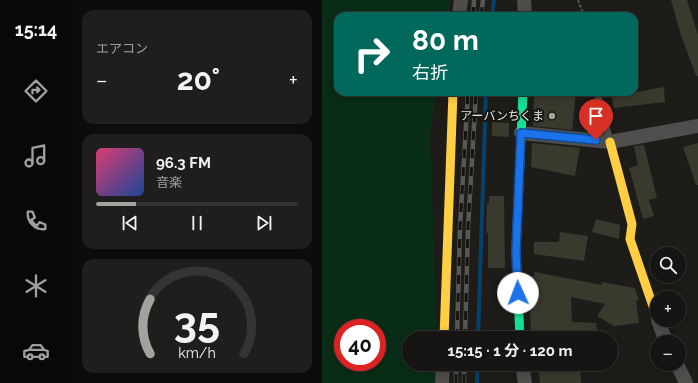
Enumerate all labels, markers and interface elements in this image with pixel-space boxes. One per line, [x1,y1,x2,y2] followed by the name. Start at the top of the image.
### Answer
[15,19,57,40] text: 15:14
[412,24,479,57] text: 80 m
[346,28,398,80] icon: right
[96,41,148,56] text: エアコン
[177,62,220,97] text: 20°
[412,62,448,83] text: 右折
[96,67,108,93] text: −
[289,67,298,93] text: +
[22,77,50,105] icon: directions
[579,99,613,140] pin
[585,105,607,127] icon: arrive
[460,109,544,123] place label: アーバンちくま
[547,111,557,121] marker: アーバンちくま
[22,142,50,170] icon: music
[156,154,211,172] text: 96.3 FM
[156,175,182,190] text: 音楽
[22,207,50,235] icon: phone
[119,212,141,234] icon: previous
[186,212,208,234] icon: pause
[253,212,275,234] icon: next
[650,247,686,371] map controls
[650,247,686,283] button: search
[22,272,50,300] icon: climate
[497,272,539,314] position arrow
[650,291,686,327] button: +
[174,298,220,347] text: 35
[334,319,386,371] speed limit sign: 40
[650,335,686,371] button: −
[22,337,50,365] icon: car
[448,342,572,360] text: 15:15 · 1 分 · 120 m
[178,344,216,360] text: km/h

